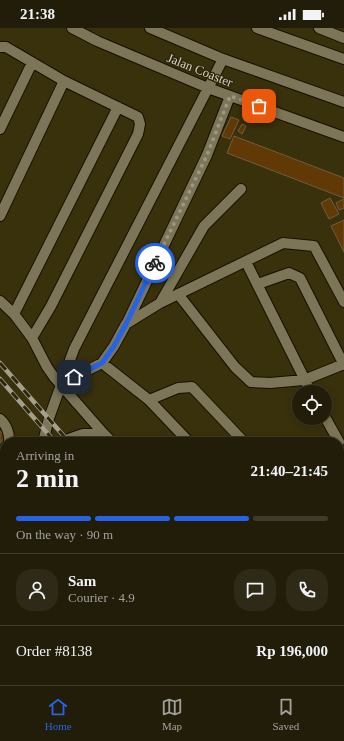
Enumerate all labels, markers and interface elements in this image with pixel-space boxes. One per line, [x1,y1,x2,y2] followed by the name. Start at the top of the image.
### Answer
[20,6,55,22] text: 21:38
[165,50,236,90] street label: Jalan Coaster
[242,89,276,123] pin
[248,95,270,117] icon: bag
[135,243,175,283] courier
[144,252,166,274] icon: bike
[57,360,91,394] pin
[63,366,85,388] icon: home
[292,385,332,425] map controls
[292,385,332,425] button: locate
[16,448,74,463] text: Arriving in
[251,463,328,479] text: 21:40–21:45
[16,464,79,493] text: 2 min
[16,527,113,542] text: On the way · 90 m
[16,569,58,611] button: person
[234,569,276,611] button: chat
[286,569,328,611] button: phone
[68,573,96,589] text: Sam
[68,590,135,605] text: Courier · 4.9
[16,643,92,659] text: Order #8138
[256,643,328,659] text: Rp 196,000
[45,696,72,732] tab: Home
[161,696,183,732] tab: Map
[272,696,299,732] tab: Saved

